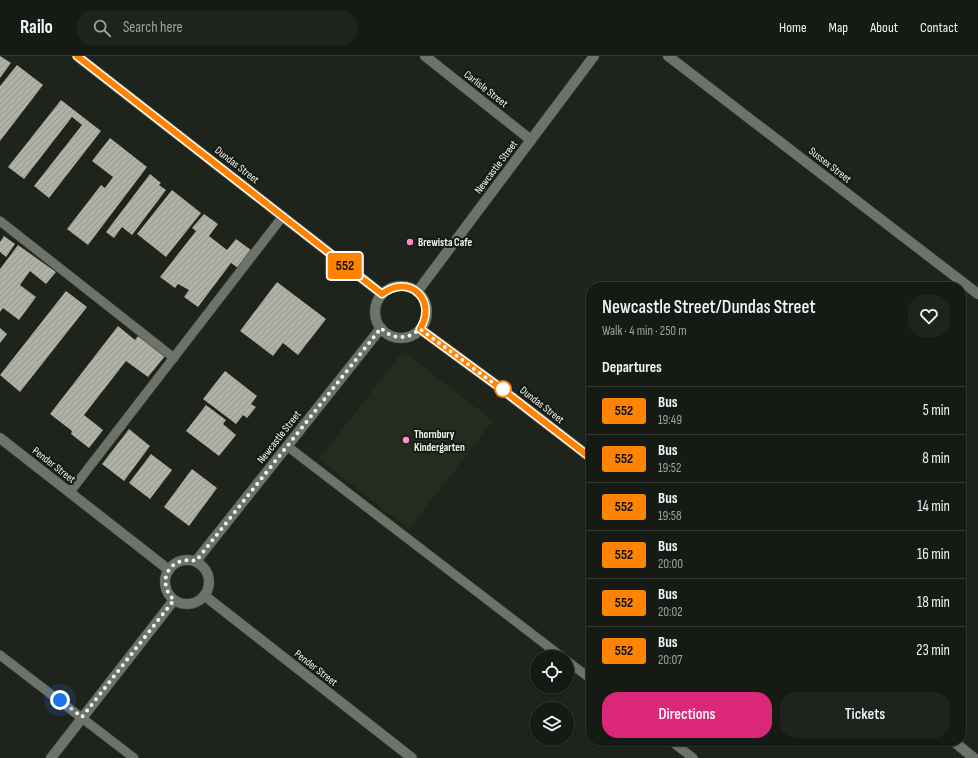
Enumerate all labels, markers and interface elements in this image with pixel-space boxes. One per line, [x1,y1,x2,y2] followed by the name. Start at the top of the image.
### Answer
[77,10,357,46] search box
[20,16,53,39] text: Railo
[91,17,113,39] icon: search
[123,18,183,37] text: Search here
[779,19,807,36] text: Home
[829,19,848,36] text: Map
[870,19,898,36] text: About
[920,19,958,36] text: Contact
[461,68,511,111] street label: Carlisle Street
[472,137,521,196] street label: Newcastle Street
[212,144,262,187] street label: Dundas Street
[806,144,854,186] street label: Sussex Street
[418,236,472,249] place label: Brewista Cafe
[405,237,415,247] marker: Brewista Cafe
[322,253,368,279] line badge: 552
[336,257,354,274] text: 552
[908,295,950,337] button: heart
[602,296,815,319] text: Newcastle Street/Dundas Street
[602,323,687,339] text: Walk · 4 min · 250 m
[602,358,662,377] text: Departures
[494,380,512,398] unlabelled marker
[517,384,567,427] street label: Dundas Street
[658,393,677,412] text: Bus
[923,401,950,420] text: 5 min
[615,402,633,419] text: 552
[254,408,304,466] street label: Newcastle Street
[658,412,682,428] text: 19:49
[414,428,465,454] place label: Thornbury Kindergarten
[401,435,411,445] marker: Thornbury Kindergarten
[658,441,677,460] text: Bus
[30,444,79,486] street label: Pender Street
[922,449,950,468] text: 8 min
[615,450,633,467] text: 552
[658,460,681,476] text: 19:52
[658,489,677,508] text: Bus
[917,497,950,516] text: 14 min
[615,498,633,515] text: 552
[658,508,682,524] text: 19:58
[658,537,677,556] text: Bus
[917,545,950,564] text: 16 min
[615,546,633,563] text: 552
[658,556,683,572] text: 20:00
[658,585,677,604] text: Bus
[917,593,950,612] text: 18 min
[615,594,633,611] text: 552
[658,604,683,620] text: 20:02
[658,633,677,652] text: Bus
[916,641,950,660] text: 23 min
[615,642,633,659] text: 552
[292,647,341,689] street label: Pender Street
[530,650,574,746] map controls
[530,650,574,694] button: locate
[658,652,682,668] text: 20:07
[50,690,70,710] your location
[602,692,772,738] button: Directions
[780,692,950,738] button: Tickets
[530,702,574,746] button: layers

